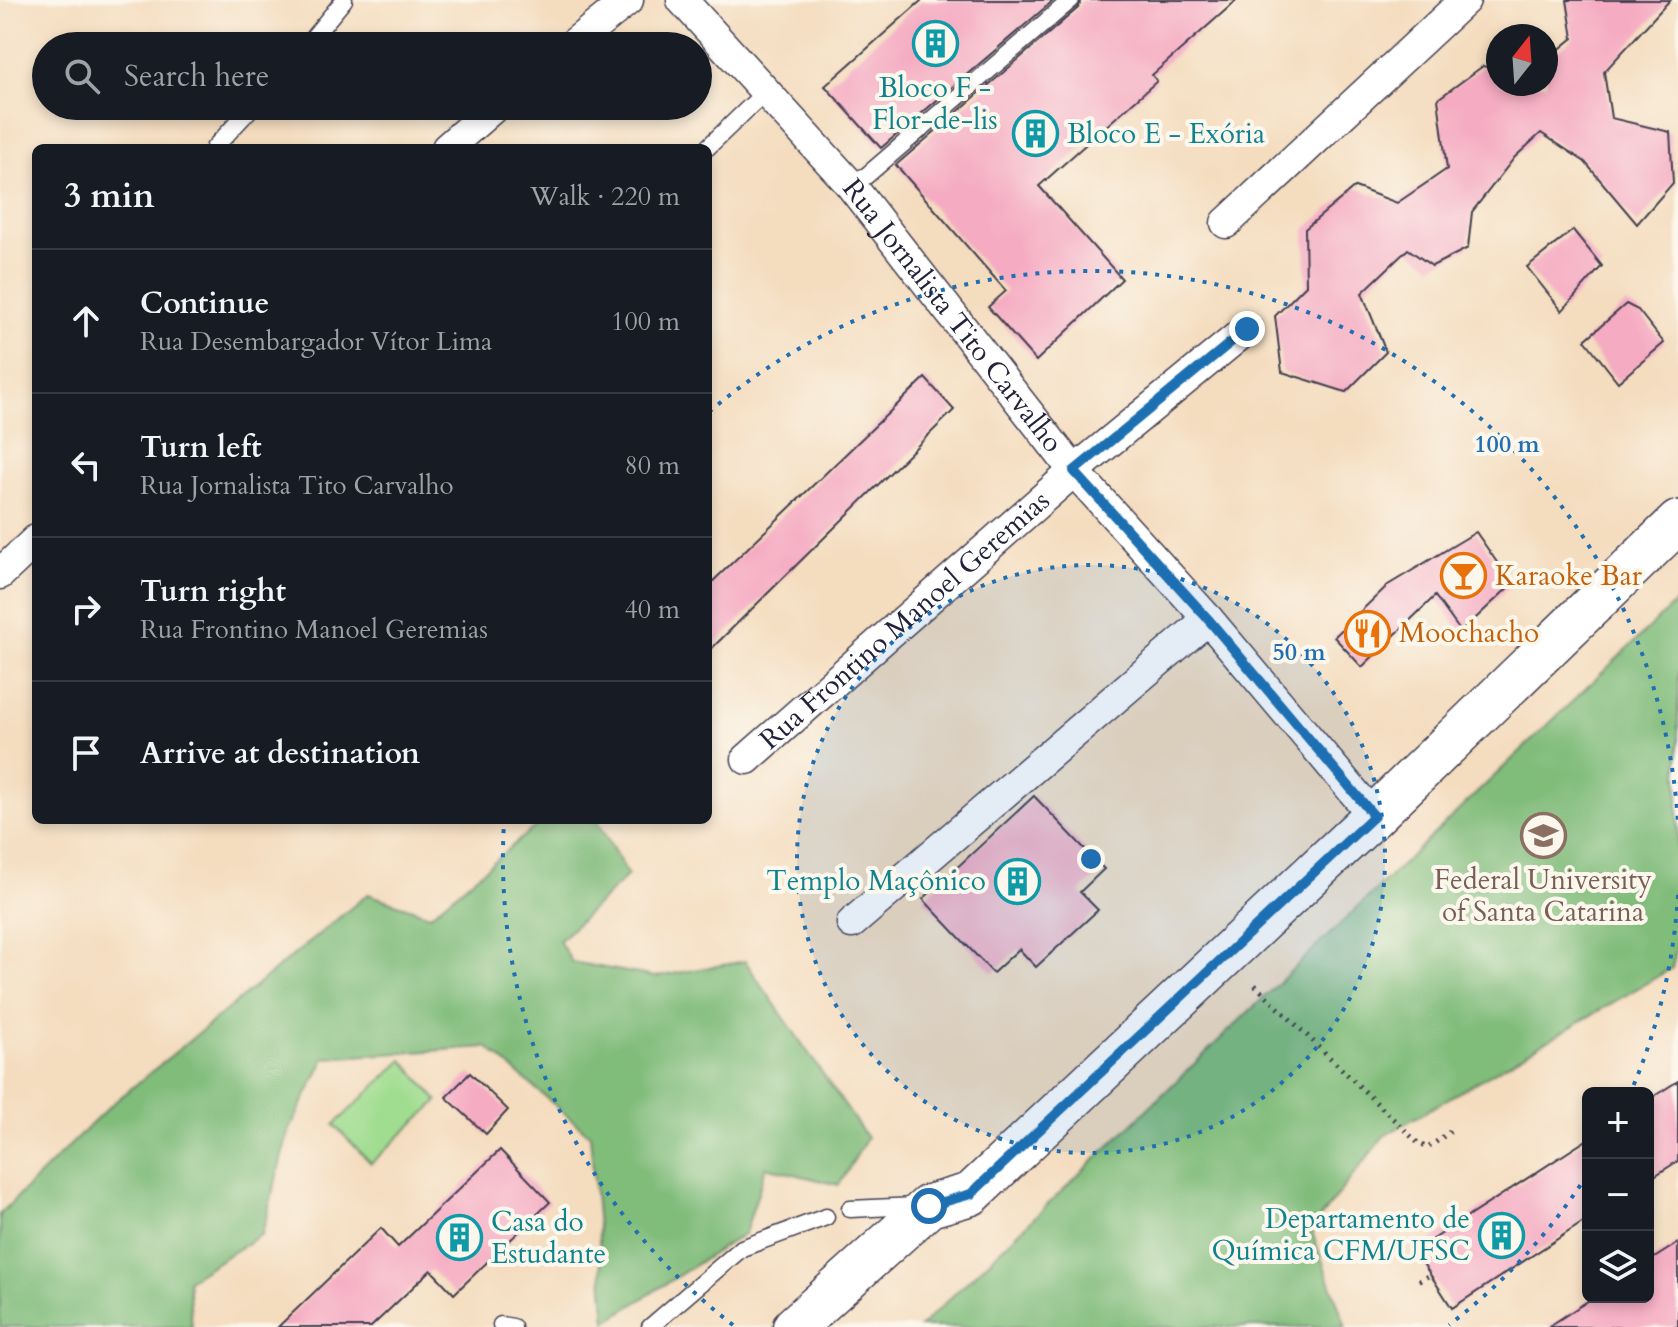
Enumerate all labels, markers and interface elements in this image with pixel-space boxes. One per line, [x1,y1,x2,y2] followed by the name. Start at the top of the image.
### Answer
[911,19,959,67] building icon: Bloco F - Flor-de-lis
[1486,24,1558,96] north arrow
[32,32,712,120] search box
[60,54,104,98] icon: search
[124,56,269,97] text: Search here
[872,69,998,139] place label: Bloco F - Flor-de-lis
[1012,110,1060,158] building icon: Bloco E - Exória
[1067,115,1265,153] place label: Bloco E - Exória
[834,171,1072,460] street label: Rua Jornalista Tito Carvalho
[64,173,155,219] text: 3 min
[530,179,680,214] text: Walk · 220 m
[140,283,269,324] text: Continue
[64,299,108,343] icon: ahead
[611,304,680,339] text: 100 m
[1229,311,1265,347] route end
[140,324,492,359] text: Rua Desembargador Vítor Lima
[140,427,262,468] text: Turn left
[1474,428,1541,461] text: 100 m
[64,443,108,487] icon: left
[624,448,680,483] text: 80 m
[140,468,453,503] text: Rua Jornalista Tito Carvalho
[751,482,1058,758] street label: Rua Frontino Manoel Geremias
[1440,552,1488,600] bar icon: Karaoke Bar
[1495,557,1643,595] place label: Karaoke Bar
[140,571,286,612] text: Turn right
[64,587,108,631] icon: right
[624,592,680,627] text: 40 m
[1344,609,1392,657] restaurant icon: Moochacho
[140,612,488,647] text: Rua Frontino Manoel Geremias
[1399,614,1539,652] place label: Moochacho
[1272,636,1326,669] text: 50 m
[64,731,108,775] icon: arrive
[140,733,420,774] text: Arrive at destination
[1519,811,1567,859] school or university icon: Federal University of Santa Catarina
[1077,845,1105,873] centre of rings
[993,857,1041,905] building icon: Templo Maçônico
[1434,861,1652,931] place label: Federal University of Santa Catarina
[766,862,986,900] place label: Templo Maçônico
[1582,1087,1654,1303] map controls
[1582,1087,1654,1159] button: +
[1582,1159,1654,1231] button: −
[911,1188,947,1224] route start
[1212,1200,1470,1270] place label: Departamento de Química CFM/UFSC
[491,1203,606,1273] place label: Casa do Estudante
[1477,1211,1525,1259] building icon: Departamento de Química CFM/UFSC
[436,1214,484,1262] building icon: Casa do Estudante
[1582,1231,1654,1303] button: layers

